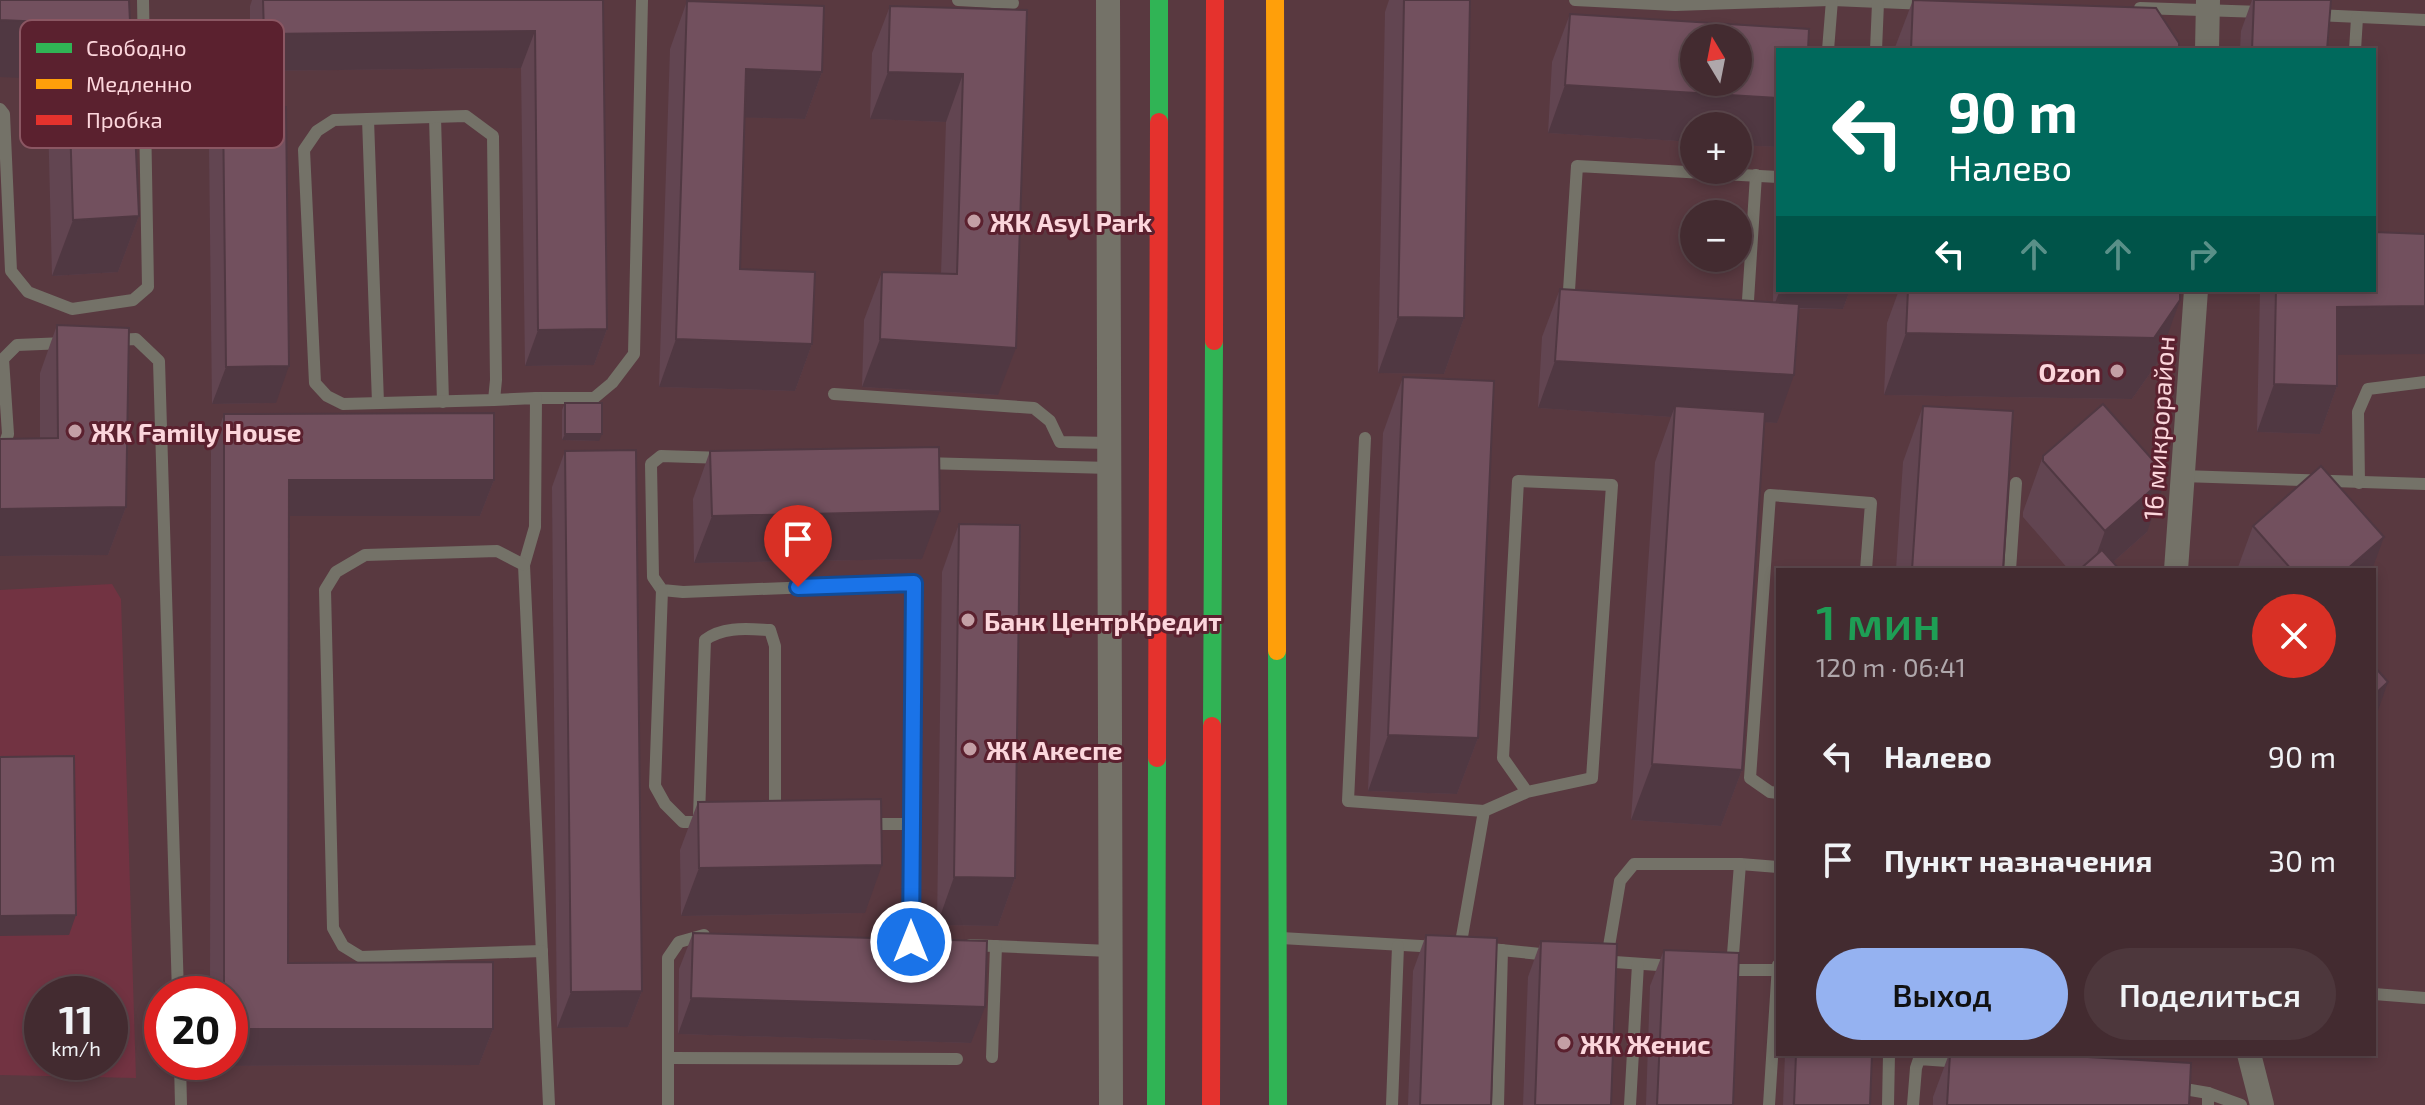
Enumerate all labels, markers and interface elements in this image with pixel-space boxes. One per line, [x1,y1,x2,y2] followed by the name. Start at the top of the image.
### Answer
[20,20,284,148] legend
[1680,24,1752,96] north arrow
[1680,24,1752,272] map controls
[86,34,186,60] text: Свободно
[86,70,192,96] text: Медленно
[1948,77,2078,144] text: 90 m
[1816,80,1920,184] icon: left
[86,106,163,132] text: Пробка
[1680,112,1752,184] button: +
[1948,145,2072,188] text: Налево
[1680,200,1752,272] button: −
[990,206,1152,238] place label: ЖК Asyl Park
[965,212,983,230] marker: ЖК Asyl Park
[1928,232,1972,276] icon: left
[2012,232,2056,276] icon: ahead
[2096,232,2140,276] icon: ahead
[2180,232,2224,276] icon: right
[2136,335,2180,521] street label: 16 микрорайон
[2039,356,2101,387] place label: Ozon
[2108,362,2126,380] marker: Ozon
[91,416,301,448] place label: ЖК Family House
[66,422,84,440] marker: ЖК Family House
[764,505,832,587] pin
[776,517,820,561] icon: arrive
[1816,592,1941,650] text: 1 мин
[2252,594,2336,678] button: close
[984,605,1222,636] place label: Банк ЦентрКредит
[959,611,977,629] marker: Банк ЦентрКредит
[1816,651,1966,682] text: 120 m · 06:41
[986,734,1122,765] place label: ЖК Акеспе
[1816,734,1860,778] icon: left
[1884,738,1992,774] text: Налево
[2268,738,2336,774] text: 90 m
[961,740,979,758] marker: ЖК Акеспе
[1816,838,1860,882] icon: arrive
[1884,842,2152,878] text: Пункт назначения
[2268,842,2336,878] text: 30 m
[869,900,953,984] position arrow
[1816,948,2068,1040] button: Выход
[2084,948,2336,1040] button: Поделиться
[144,976,248,1080] speed limit sign: 20
[59,994,93,1042] text: 11
[1580,1028,1710,1059] place label: ЖК Женис
[1555,1034,1573,1052] marker: ЖК Женис
[51,1036,101,1060] text: km/h

